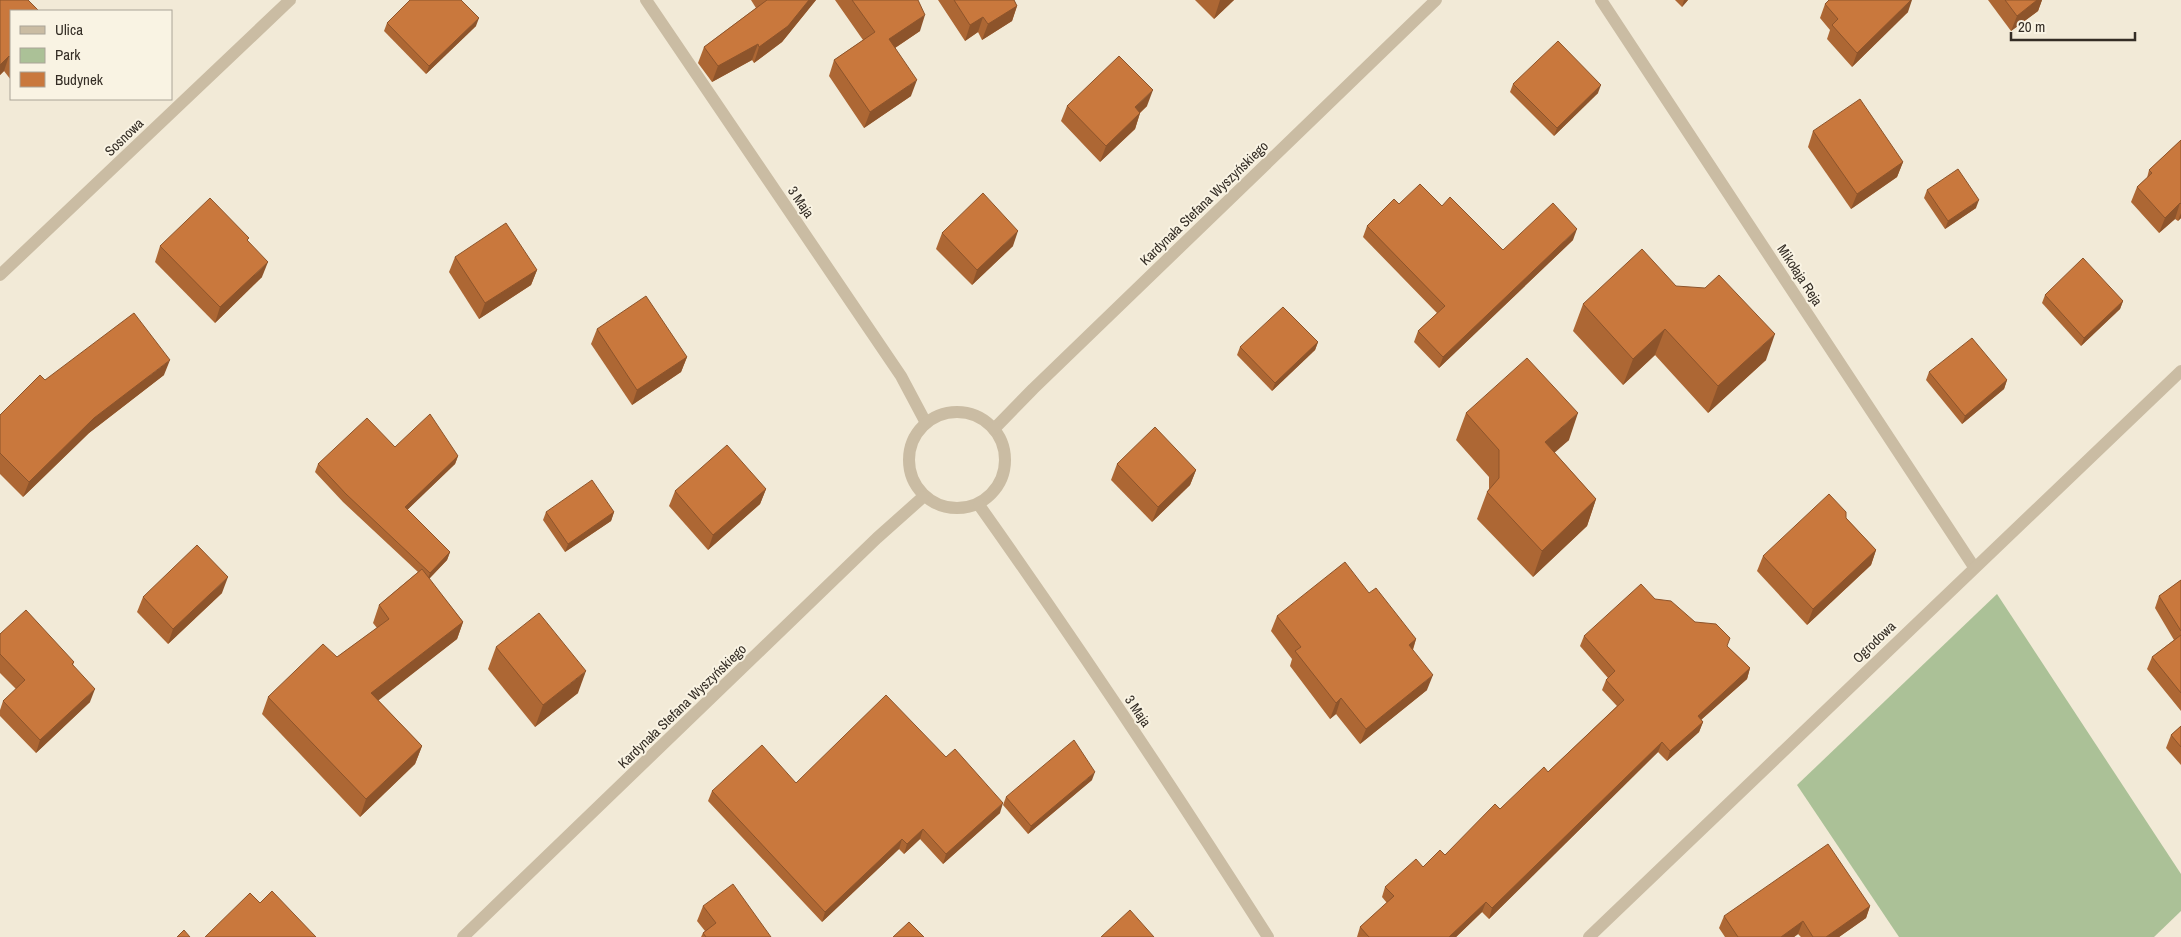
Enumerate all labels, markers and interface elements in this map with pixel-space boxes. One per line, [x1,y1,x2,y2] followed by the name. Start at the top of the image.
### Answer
[10,10,172,100] legend
[2011,10,2135,42] scale bar
[2018,16,2045,37] text: 20 m
[55,19,83,40] text: Ulica
[55,44,81,65] text: Park
[55,69,104,90] text: Budynek
[101,114,148,160] street label: Sosnowa
[1136,137,1272,269] street label: Kardynała Stefana Wyszyńskiego
[784,183,818,222] street label: 3 Maja
[1774,241,1827,310] street label: Mikołaja Reja
[1849,617,1900,667] street label: Ogrodowa
[614,640,750,772] street label: Kardynała Stefana Wyszyńskiego
[1121,692,1155,731] street label: 3 Maja

